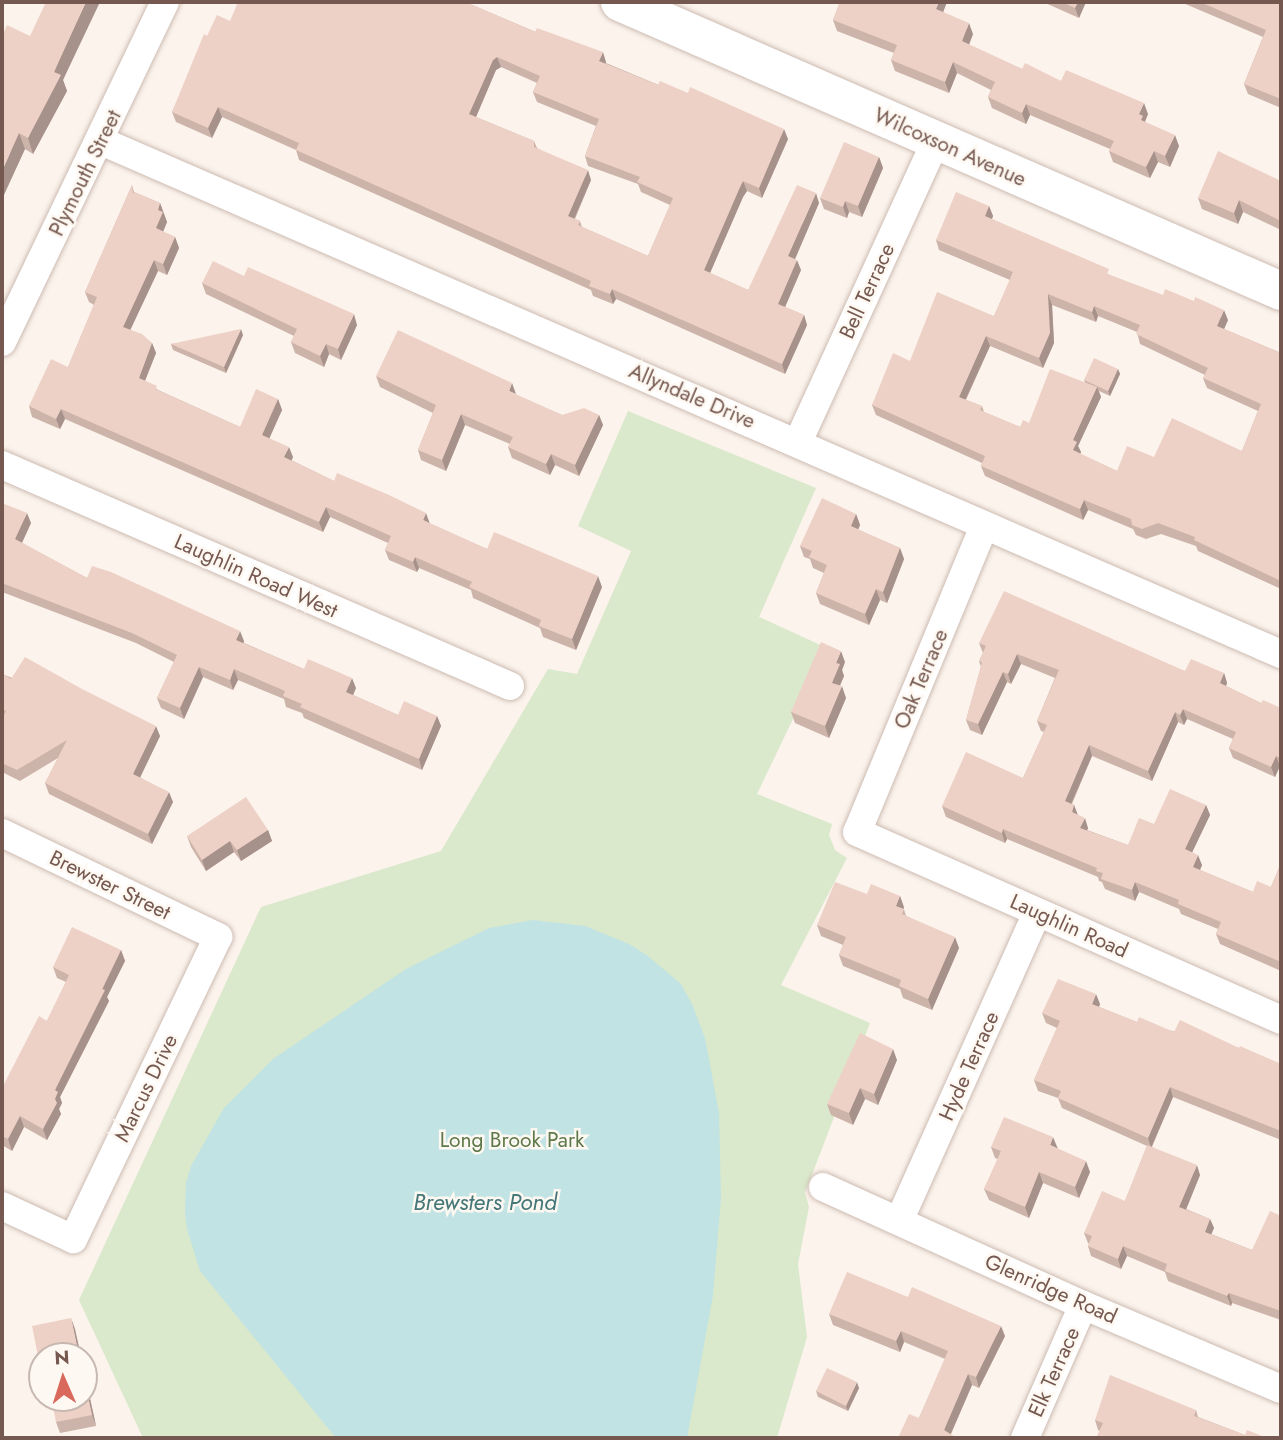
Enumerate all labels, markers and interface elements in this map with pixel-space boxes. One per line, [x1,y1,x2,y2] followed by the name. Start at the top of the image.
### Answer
[870,102,1030,192] street label: Wilcoxson Avenue
[44,106,126,240] street label: Plymouth Street
[834,239,900,343] street label: Bell Terrace
[625,358,759,434] street label: Allyndale Drive
[170,529,342,623] street label: Laughlin Road West
[889,625,953,733] street label: Oak Terrace
[45,845,175,925] street label: Brewster Street
[1006,889,1132,963] street label: Laughlin Road
[934,1007,1004,1125] street label: Hyde Terrace
[109,1030,183,1146] street label: Marcus Drive
[440,1127,584,1153] park label: Long Brook Park
[413,1188,557,1216] water label: Brewsters Pond
[981,1249,1121,1329] street label: Glenridge Road
[1023,1323,1085,1421] street label: Elk Terrace
[28,1342,98,1412] north arrow
[54,1344,70,1371] text: N

